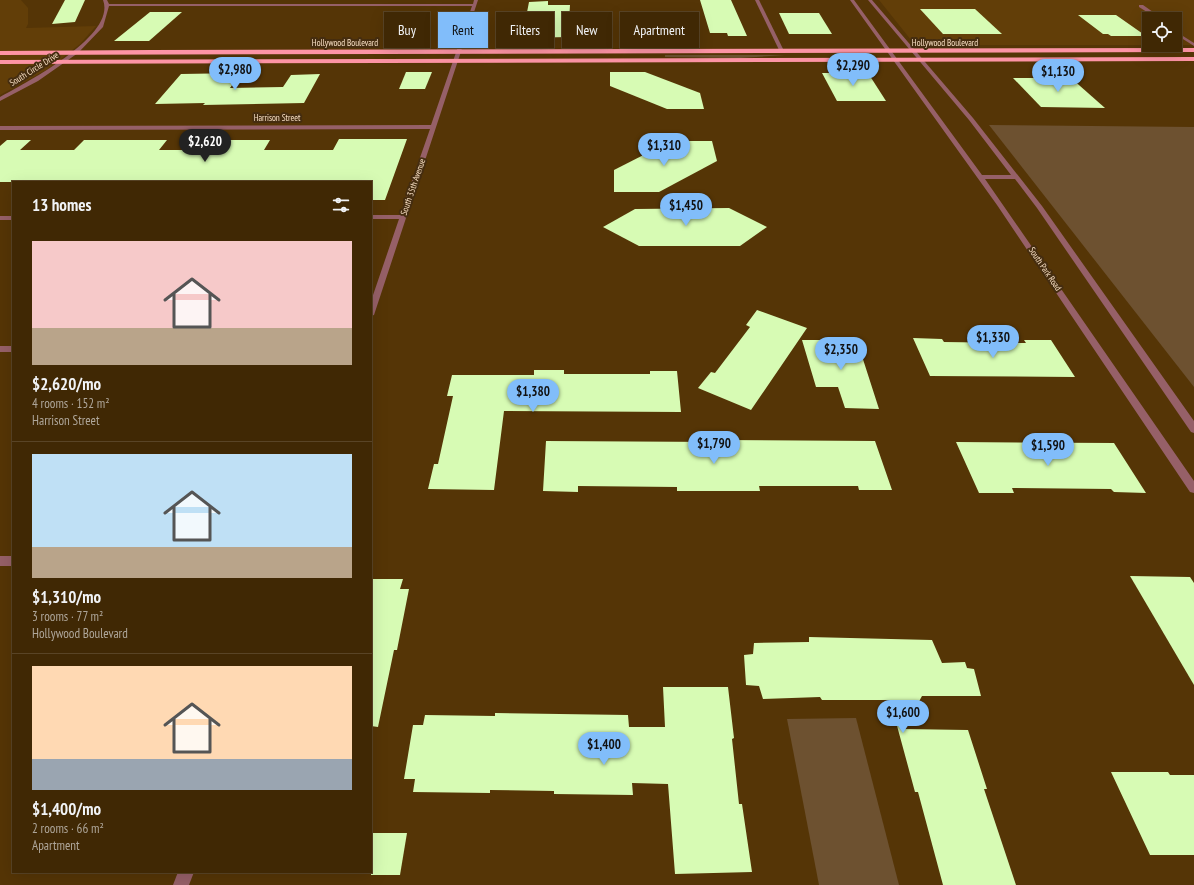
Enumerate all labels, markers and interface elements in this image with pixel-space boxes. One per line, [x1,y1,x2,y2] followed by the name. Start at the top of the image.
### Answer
[384,12,430,48] chip: Buy
[438,12,488,48] chip: Rent
[496,12,554,48] chip: Filters
[562,12,612,48] chip: New
[620,12,699,48] chip: Apartment
[1142,12,1182,52] map controls
[1142,12,1182,52] button: locate
[312,37,378,48] street label: Hollywood Boulevard
[912,37,978,48] street label: Hollywood Boulevard
[7,49,61,88] street label: South Circle Drive
[820,53,886,87] pin: $2,290
[202,57,268,91] pin: $2,980
[836,57,870,74] text: $2,290
[1025,59,1091,93] pin: $1,130
[218,61,252,78] text: $2,980
[1041,63,1075,80] text: $1,130
[254,112,301,123] street label: Harrison Street
[172,129,238,163] pin: $2,620
[188,133,222,150] text: $2,620
[631,133,697,167] pin: $1,310
[647,137,681,154] text: $1,310
[398,157,427,216] street label: South 35th Avenue
[653,193,719,227] pin: $1,450
[32,194,91,216] text: 13 homes
[330,194,352,216] icon: filters
[669,197,703,214] text: $1,450
[1027,245,1064,293] street label: South Park Road
[156,267,228,339] icon: home
[960,325,1026,359] pin: $1,330
[976,329,1010,346] text: $1,330
[808,337,874,371] pin: $2,350
[824,341,858,358] text: $2,350
[32,373,101,395] text: $2,620/mo
[500,379,566,413] pin: $1,380
[516,383,550,400] text: $1,380
[32,395,110,412] text: 4 rooms · 152 m²
[32,412,100,429] text: Harrison Street
[681,431,747,465] pin: $1,790
[1015,433,1081,467] pin: $1,590
[697,435,731,452] text: $1,790
[1031,437,1065,454] text: $1,590
[156,480,228,552] icon: home
[32,586,101,608] text: $1,310/mo
[32,608,103,625] text: 3 rooms · 77 m²
[32,625,128,642] text: Hollywood Boulevard
[156,692,228,764] icon: home
[870,700,936,734] pin: $1,600
[886,704,920,721] text: $1,600
[571,732,637,766] pin: $1,400
[587,736,621,753] text: $1,400
[32,798,101,820] text: $1,400/mo
[32,820,104,837] text: 2 rooms · 66 m²
[32,837,80,854] text: Apartment

